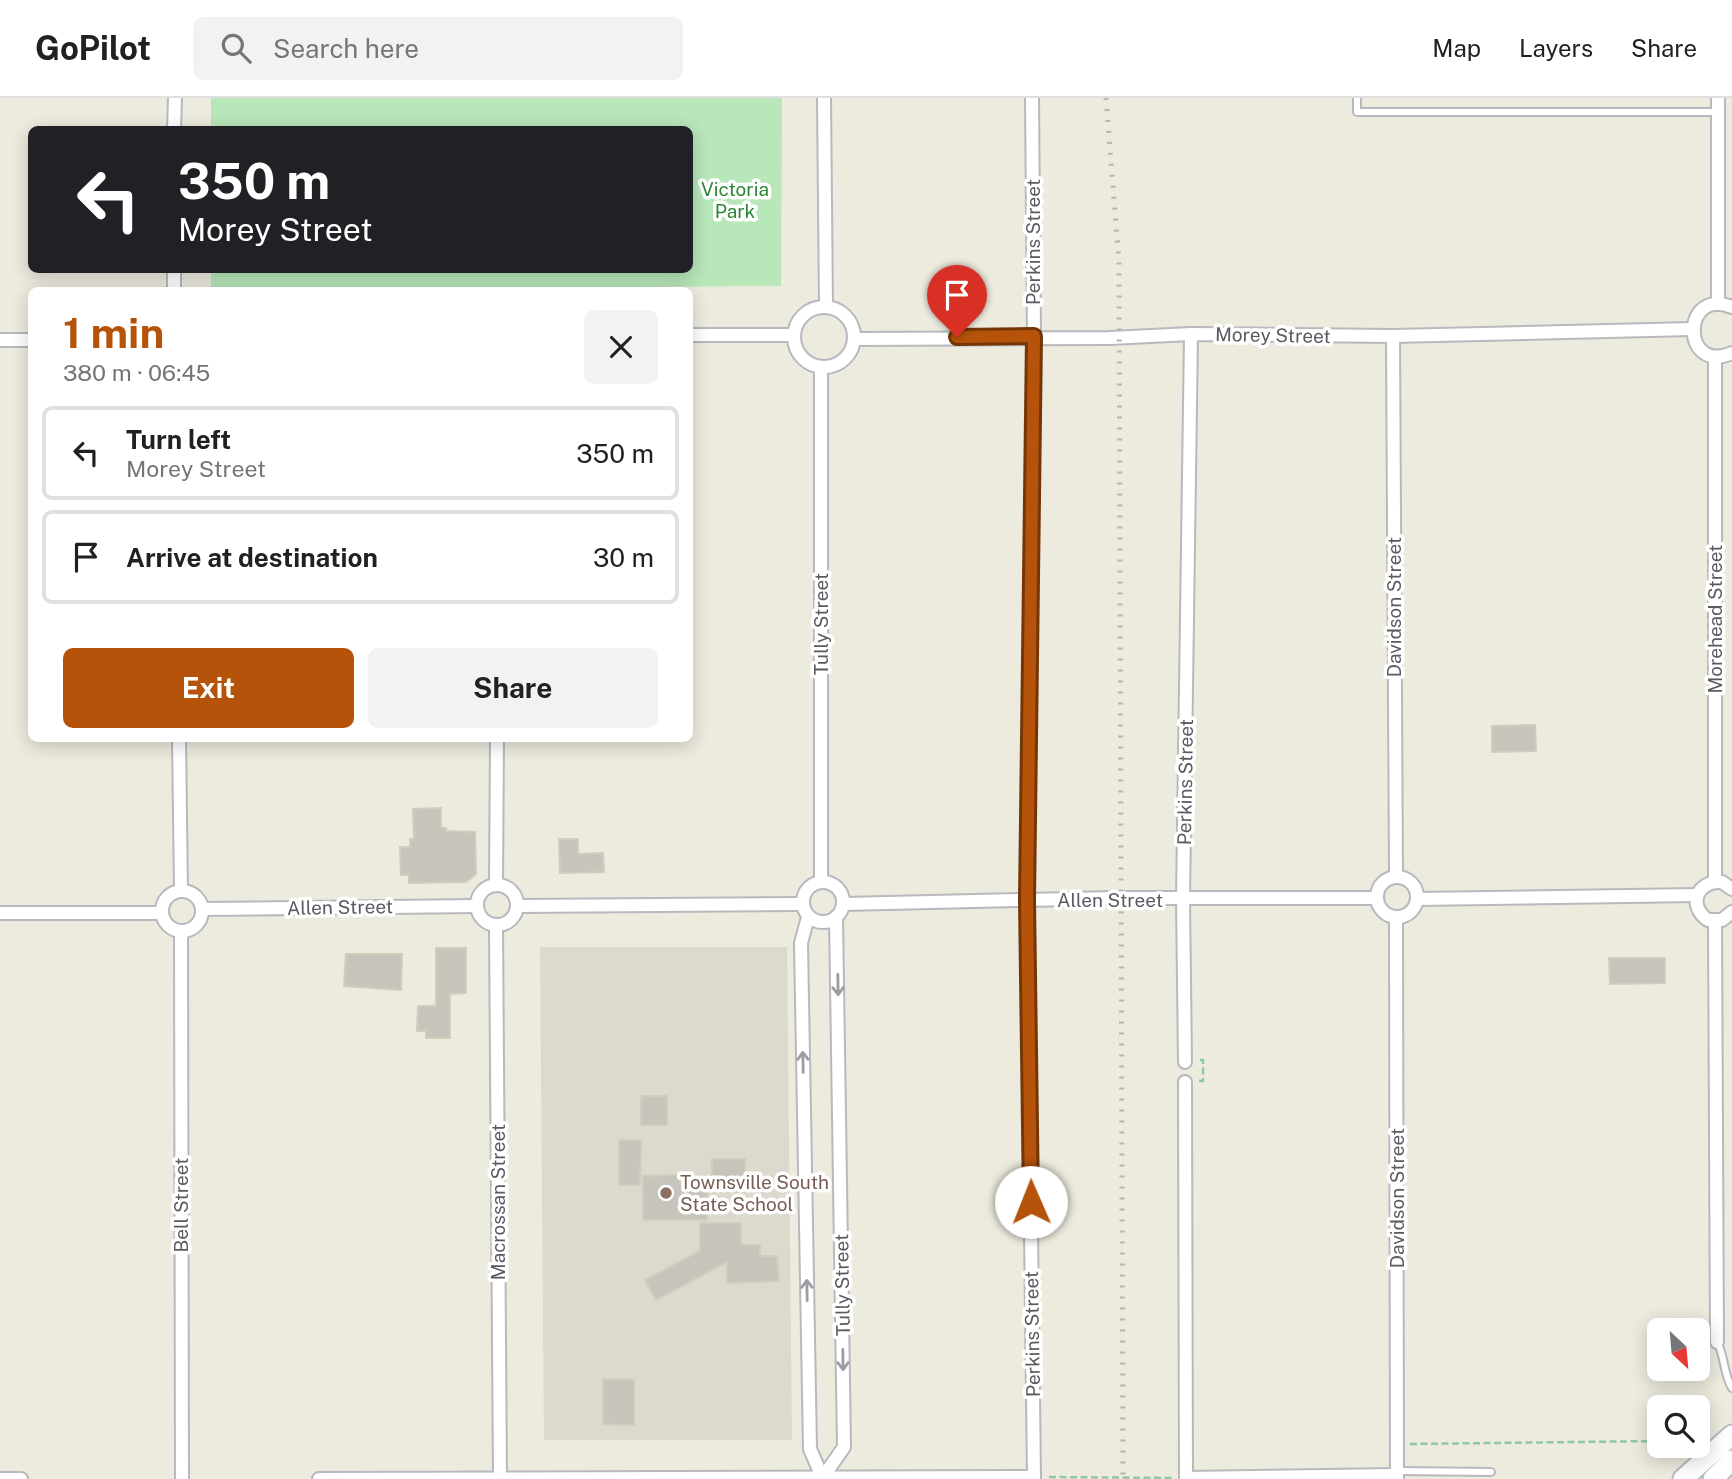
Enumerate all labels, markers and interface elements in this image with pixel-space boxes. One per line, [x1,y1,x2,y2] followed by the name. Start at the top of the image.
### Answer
[193,17,683,80] search box
[35,29,151,67] text: GoPilot
[217,29,255,67] icon: search
[273,33,419,64] text: Search here
[1432,34,1481,62] text: Map
[1519,34,1593,62] text: Layers
[1631,34,1697,62] text: Share
[178,152,330,210] text: 350 m
[63,154,154,245] icon: left
[701,178,769,222] park label: Victoria Park
[1022,179,1044,305] street label: Perkins Street
[178,211,373,248] text: Morey Street
[927,265,987,337] pin
[938,276,976,314] icon: arrive
[63,308,164,357] text: 1 min
[584,310,658,384] button: close
[1215,323,1331,347] street label: Morey Street
[63,359,210,386] text: 380 m · 06:45
[126,424,231,455] text: Turn left
[67,434,105,472] icon: left
[576,438,654,469] text: 350 m
[126,455,266,482] text: Morey Street
[1383,537,1405,677] street label: Davidson Street
[67,538,105,576] icon: arrive
[126,542,378,573] text: Arrive at destination
[593,542,654,573] text: 30 m
[1704,544,1726,694] street label: Morehead Street
[810,573,832,675] street label: Tully Street
[63,648,354,728] button: Exit
[368,648,658,728] button: Share
[1173,719,1197,845] street label: Perkins Street
[1057,889,1163,911] street label: Allen Street
[287,895,393,919] street label: Allen Street
[831,974,845,997] one-way arrow
[796,1051,810,1074] one-way arrow
[487,1124,509,1280] street label: Macrossan Street
[1386,1128,1408,1268] street label: Davidson Street
[170,1158,192,1252] street label: Bell Street
[994,1165,1068,1239] position arrow
[680,1171,829,1215] place label: Townsville South State School
[658,1185,674,1201] marker: Townsville South State School
[830,1234,854,1336] street label: Tully Street
[1020,1271,1044,1397] street label: Perkins Street
[800,1278,814,1301] one-way arrow
[1647,1318,1710,1381] north arrow
[1647,1318,1710,1458] map controls
[836,1348,850,1371] one-way arrow
[1647,1395,1710,1458] button: search

